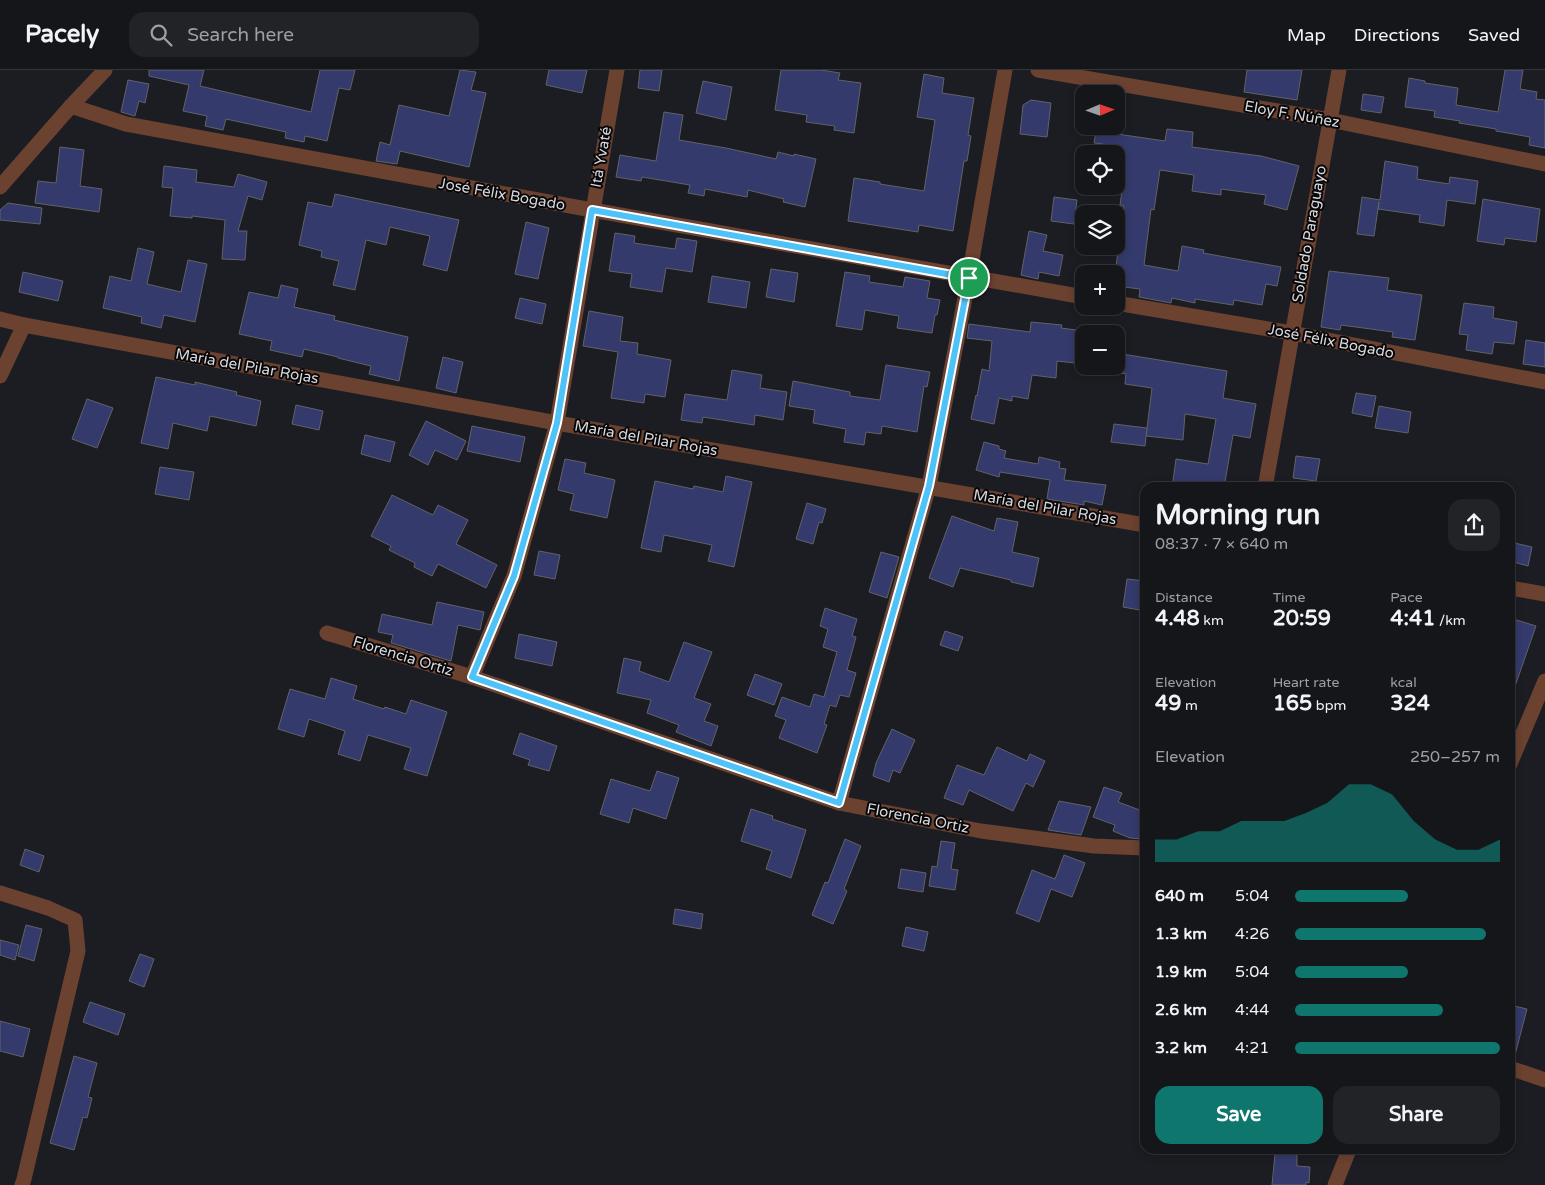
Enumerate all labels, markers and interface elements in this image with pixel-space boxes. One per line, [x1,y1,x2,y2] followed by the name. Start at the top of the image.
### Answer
[129,12,479,57] search box
[25,20,99,49] text: Pacely
[147,21,175,49] icon: search
[187,24,294,46] text: Search here
[1287,24,1326,46] text: Map
[1354,24,1440,46] text: Directions
[1468,24,1520,46] text: Saved
[1075,85,1125,135] north arrow
[1075,85,1125,375] map controls
[1243,97,1341,131] street label: Eloy F. Núñez
[587,125,615,189] street label: Itá Yvaté
[1075,145,1125,195] button: locate
[1288,164,1330,304] street label: Soldado Paraguayo
[437,174,567,214] street label: José Félix Bogado
[1075,205,1125,255] button: layers
[948,257,990,299] pin
[955,264,983,292] icon: arrive
[1075,265,1125,315] button: +
[1266,320,1396,362] street label: José Félix Bogado
[1075,325,1125,375] button: −
[174,345,320,387] street label: María del Pilar Rojas
[573,417,719,459] street label: María del Pilar Rojas
[972,486,1118,528] street label: María del Pilar Rojas
[1155,498,1320,532] text: Morning run
[1448,499,1500,551] button: share
[1155,534,1288,554] text: 08:37 · 7 × 640 m
[1155,589,1213,606] text: Distance
[1273,589,1305,606] text: Time
[1390,589,1423,606] text: Pace
[1155,606,1200,631] text: 4.48
[1273,606,1331,631] text: 20:59
[1390,606,1435,631] text: 4:41
[1200,612,1224,629] text: km
[1435,612,1466,629] text: /km
[351,632,455,680] street label: Florencia Ortiz
[1155,674,1216,691] text: Elevation
[1273,674,1339,691] text: Heart rate
[1390,674,1417,691] text: kcal
[1155,691,1181,716] text: 49
[1273,691,1312,716] text: 165
[1390,691,1430,716] text: 324
[1181,697,1198,714] text: m
[1312,697,1346,714] text: bpm
[1155,747,1225,767] text: Elevation
[1410,747,1500,767] text: 250–257 m
[865,799,971,837] street label: Florencia Ortiz
[1155,886,1204,906] text: 640 m
[1235,886,1269,906] text: 5:04
[1155,924,1207,944] text: 1.3 km
[1235,924,1269,944] text: 4:26
[1155,962,1207,982] text: 1.9 km
[1235,962,1269,982] text: 5:04
[1155,1000,1207,1020] text: 2.6 km
[1235,1000,1269,1020] text: 4:44
[1155,1038,1207,1058] text: 3.2 km
[1235,1038,1269,1058] text: 4:21
[1155,1086,1323,1144] button: Save
[1333,1086,1500,1144] button: Share

